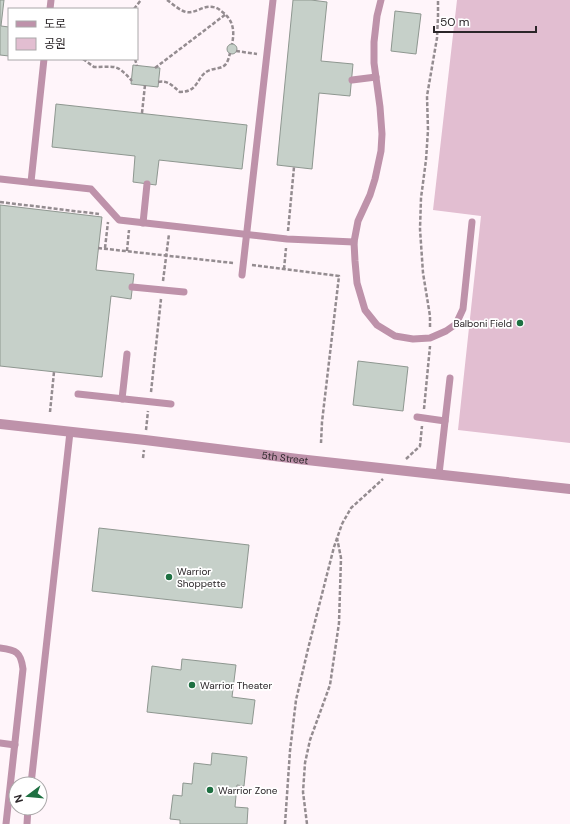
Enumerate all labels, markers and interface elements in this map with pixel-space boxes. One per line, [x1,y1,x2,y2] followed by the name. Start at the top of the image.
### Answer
[8,8,138,60] legend
[434,8,536,34] scale bar
[440,14,469,30] text: 50 m
[44,16,66,32] text: 도로
[44,36,66,52] text: 공원
[453,317,512,330] place label: Balboni Field
[515,318,525,328] marker: Balboni Field
[261,449,309,467] street label: 5th Street
[177,565,226,590] place label: Warrior Shoppette
[164,572,174,582] marker: Warrior Shoppette
[200,679,273,692] place label: Warrior Theater
[187,680,197,690] marker: Warrior Theater
[8,776,48,816] north arrow
[218,784,278,797] place label: Warrior Zone
[205,785,215,795] marker: Warrior Zone
[11,793,26,805] text: N

